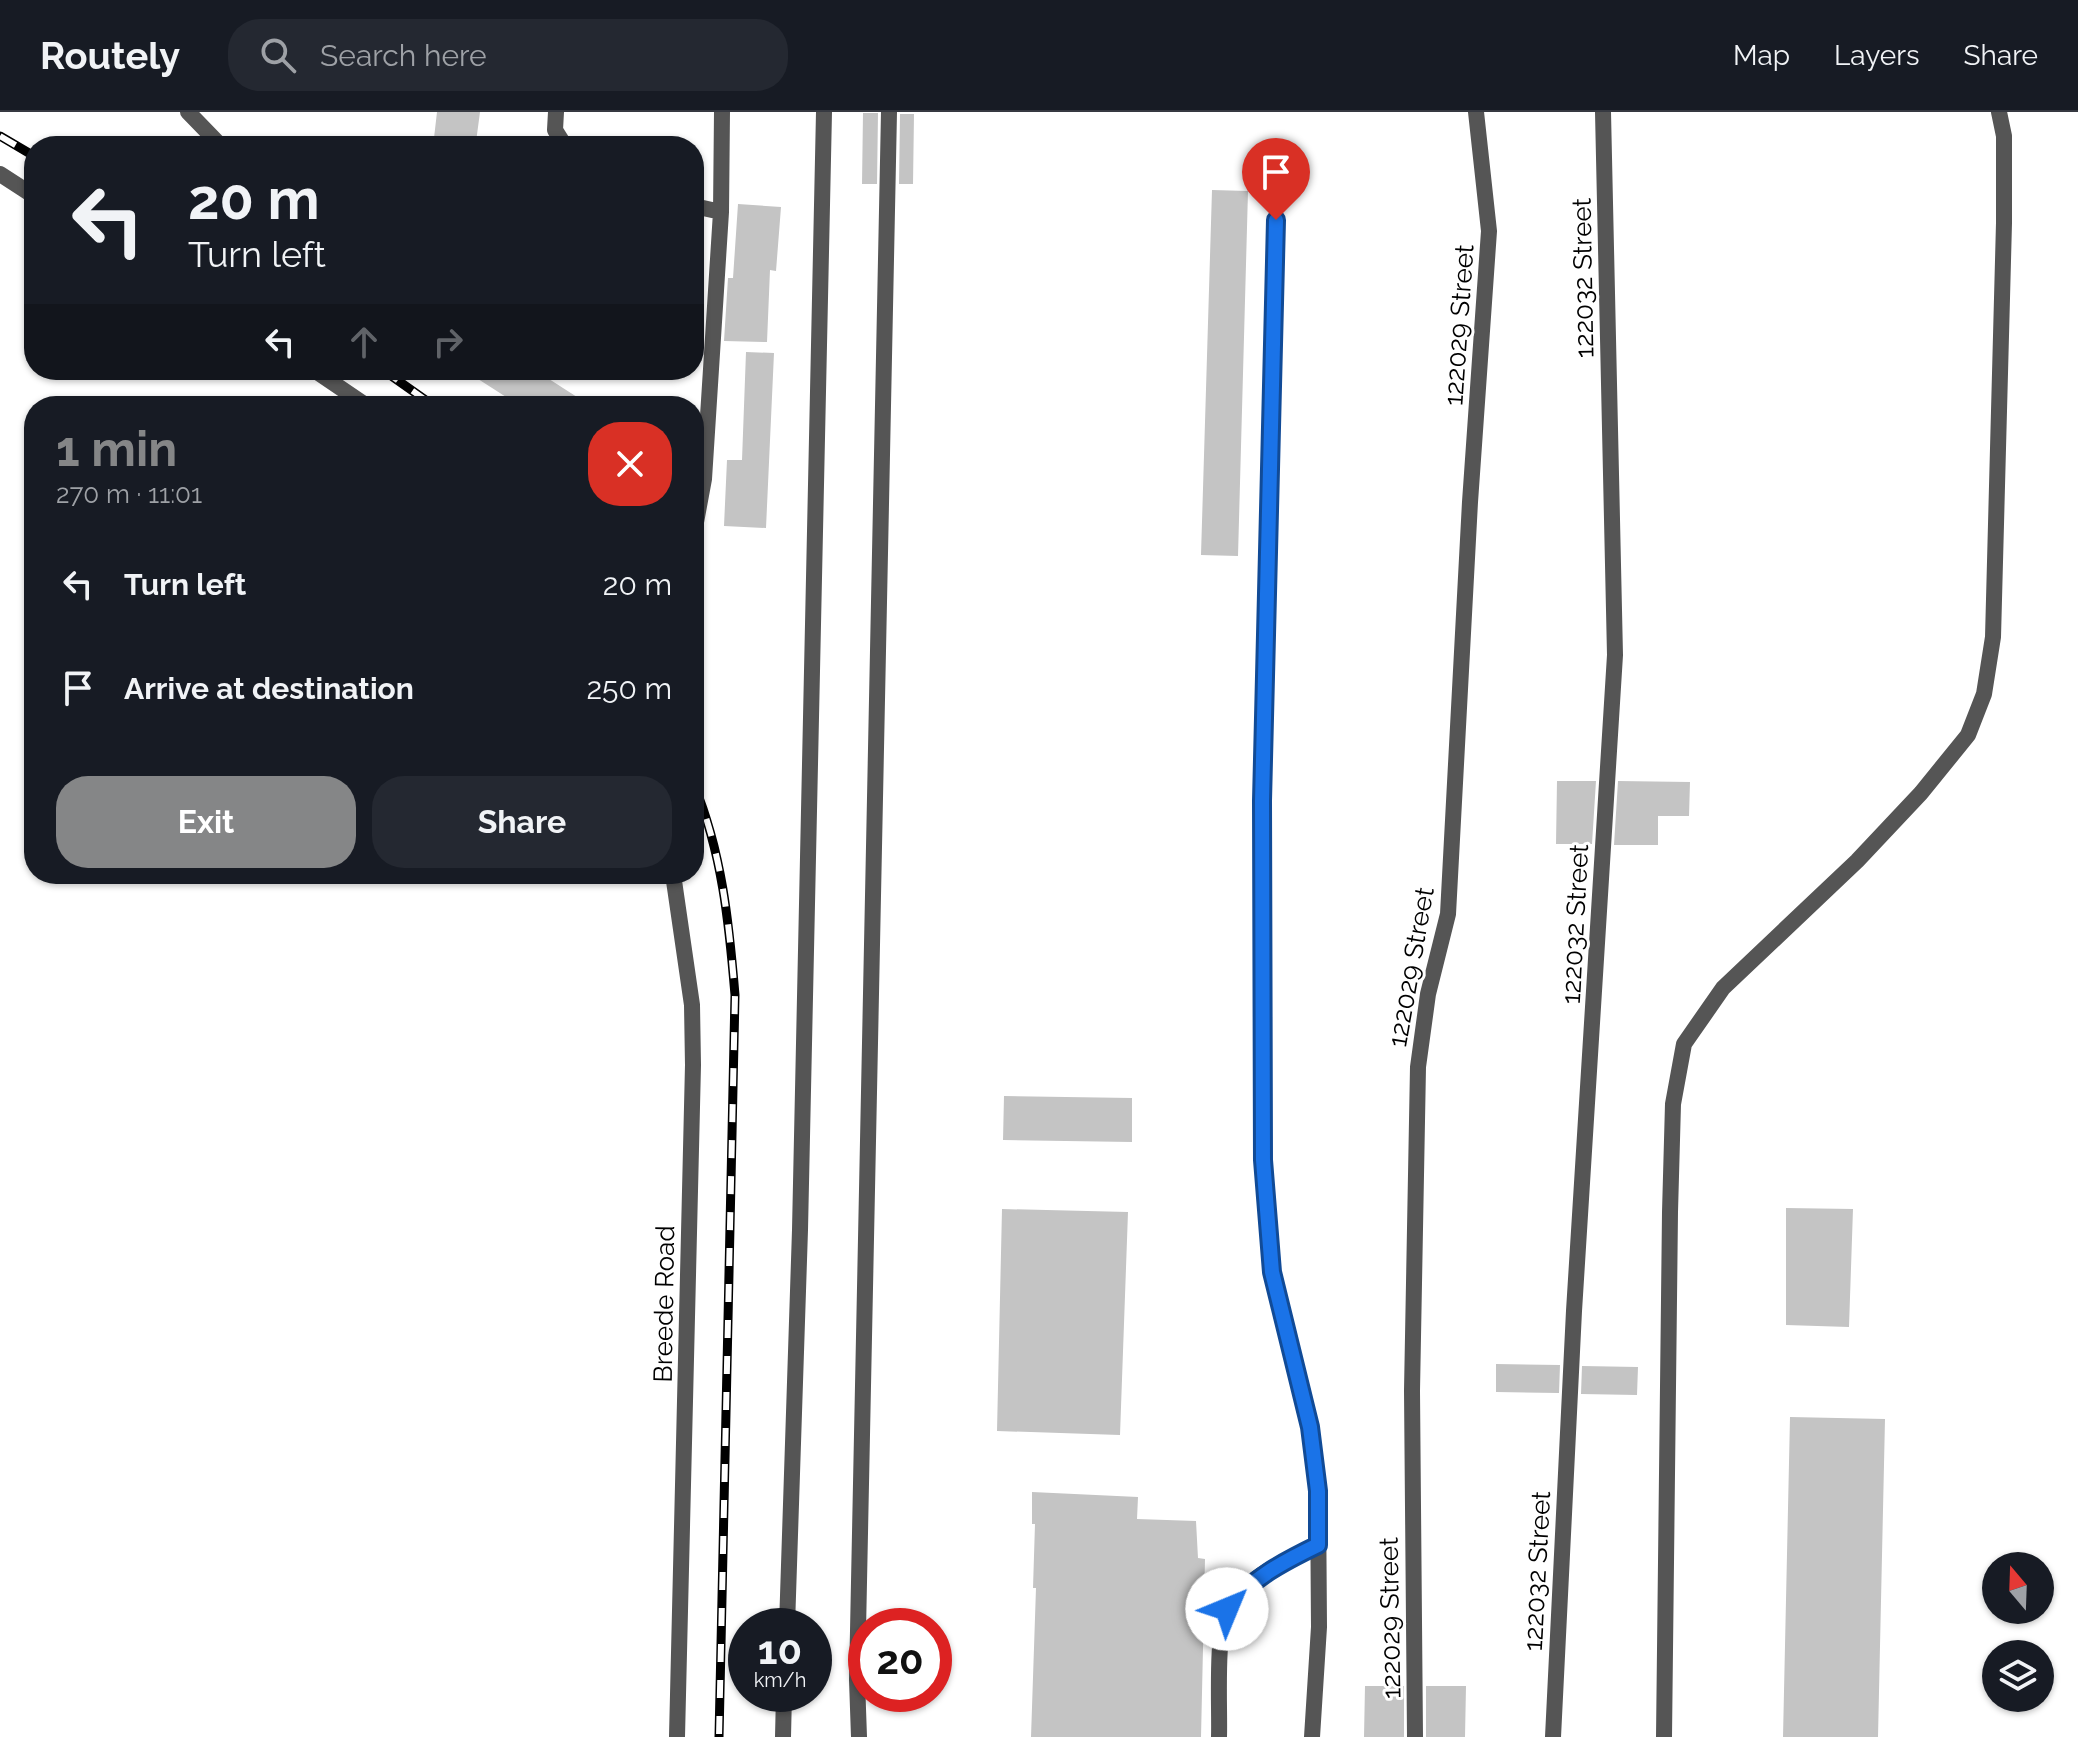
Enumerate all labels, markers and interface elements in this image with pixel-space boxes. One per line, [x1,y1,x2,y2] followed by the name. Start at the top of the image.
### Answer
[228,19,788,91] search box
[40,33,180,78] text: Routely
[256,33,300,77] icon: search
[320,38,487,73] text: Search here
[1733,39,1790,72] text: Map
[1834,39,1920,72] text: Layers
[1964,39,2038,72] text: Share
[1242,138,1310,220] pin
[1254,150,1298,194] icon: arrive
[188,166,320,232] text: 20 m
[56,168,160,272] icon: left
[1567,197,1599,358] street label: 122032 Street
[188,233,326,275] text: Turn left
[1438,243,1480,407] street label: 122029 Street
[258,320,302,364] icon: left
[342,320,386,364] icon: ahead
[426,320,470,364] icon: right
[56,421,177,477] text: 1 min
[588,422,672,506] button: close
[56,479,202,509] text: 270 m · 11:01
[56,562,100,606] icon: left
[124,567,246,602] text: Turn left
[603,567,672,602] text: 20 m
[56,666,100,710] icon: arrive
[124,671,414,706] text: Arrive at destination
[586,671,672,706] text: 250 m
[56,776,356,868] button: Exit
[372,776,672,868] button: Share
[1556,843,1594,1005] street label: 122032 Street
[1382,885,1440,1049] street label: 122029 Street
[648,1225,680,1383] street label: Breede Road
[1518,1490,1556,1652] street label: 122032 Street
[1374,1537,1406,1699] street label: 122029 Street
[1982,1552,2054,1624] north arrow
[1982,1552,2054,1712] map controls
[1185,1567,1269,1651] position arrow
[848,1608,952,1712] speed limit sign: 20
[758,1626,802,1673] text: 10
[1982,1640,2054,1712] button: layers
[754,1668,806,1692] text: km/h

